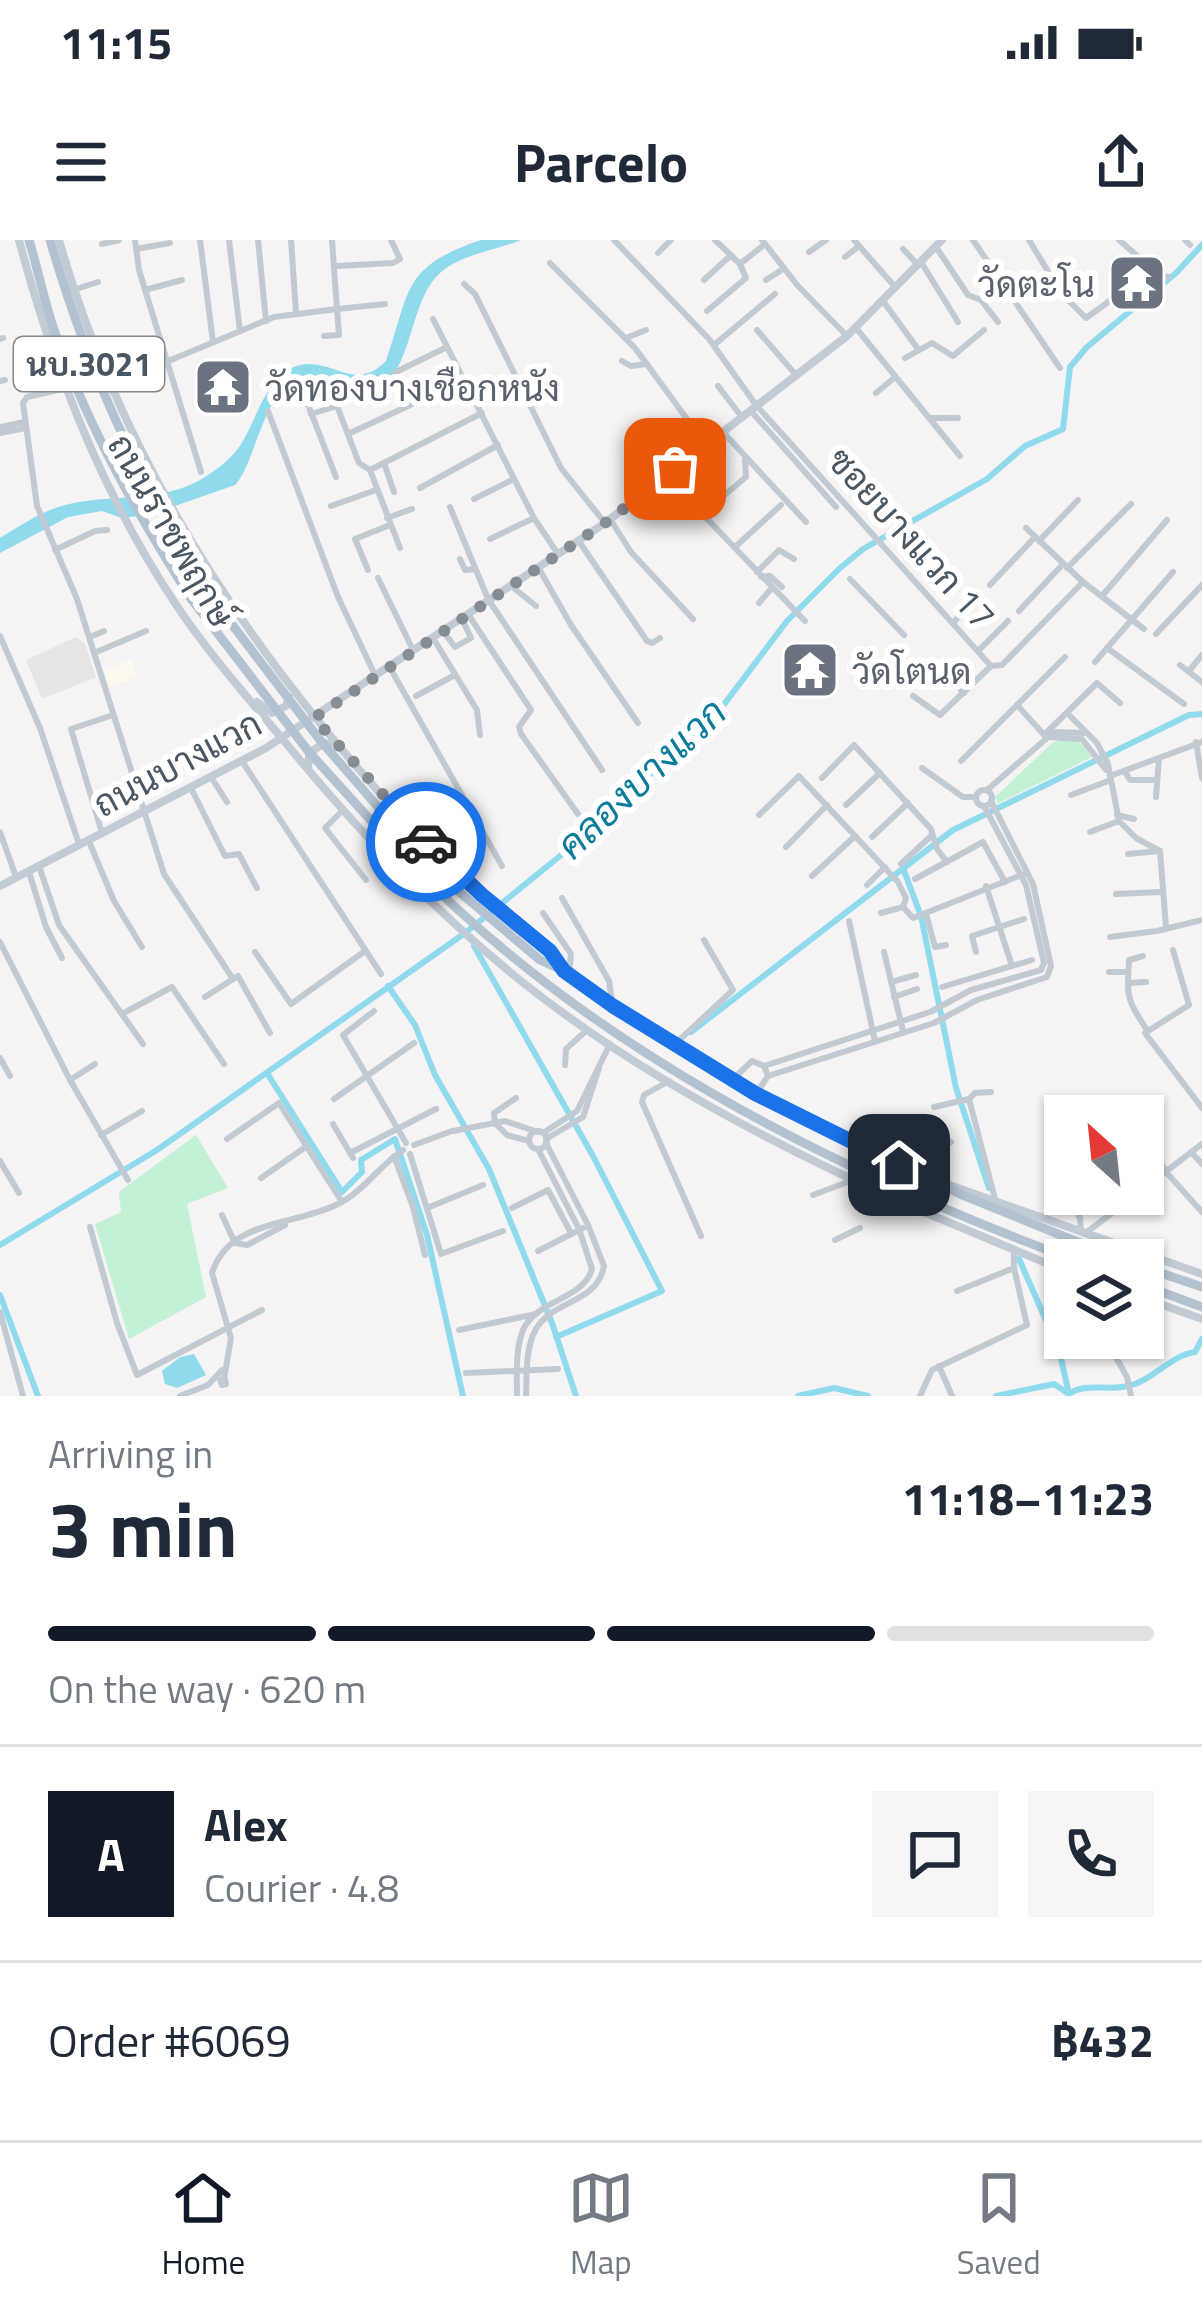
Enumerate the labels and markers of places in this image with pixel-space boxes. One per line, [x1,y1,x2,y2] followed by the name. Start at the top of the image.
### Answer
[1106,252,1168,314] temple icon: วัดตะโน
[978,256,1095,311] place label: วัดตะโน
[192,356,254,418] temple icon: วัดทองบางเชือกหนัง
[265,360,560,415] place label: วัดทองบางเชือกหนัง
[624,418,726,520] pin
[779,639,841,701] temple icon: วัดโตนด
[852,643,971,698] place label: วัดโตนด
[848,1114,950,1216] pin

